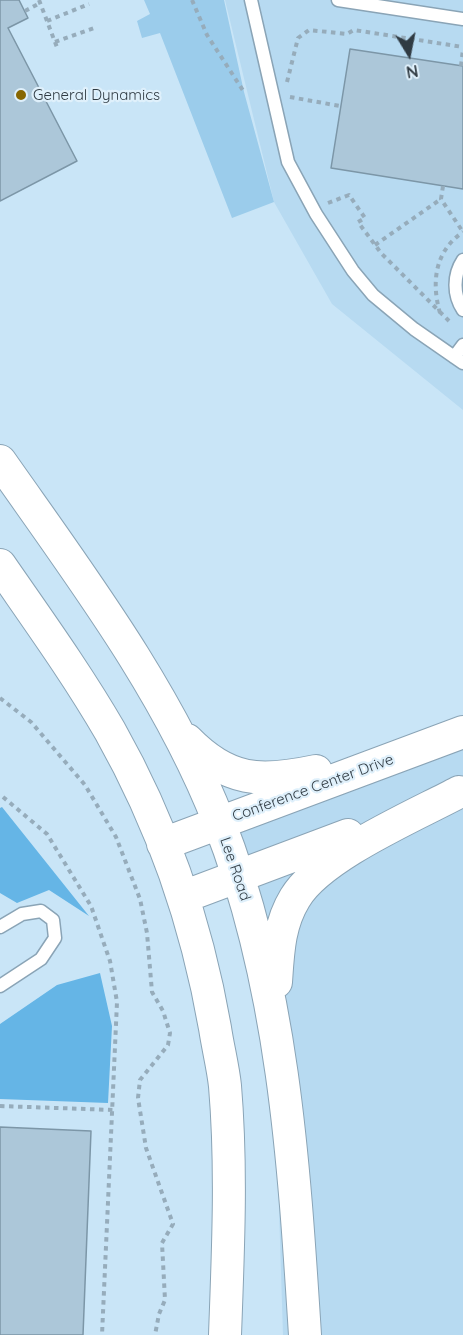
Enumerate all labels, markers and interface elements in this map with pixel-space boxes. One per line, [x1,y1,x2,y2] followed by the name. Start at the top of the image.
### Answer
[379,24,439,84] north arrow
[405,61,420,83] text: N
[33,86,160,104] place label: General Dynamics
[14,88,28,102] marker: General Dynamics
[230,750,396,826] street label: Conference Center Drive
[216,835,254,903] street label: Lee Road

